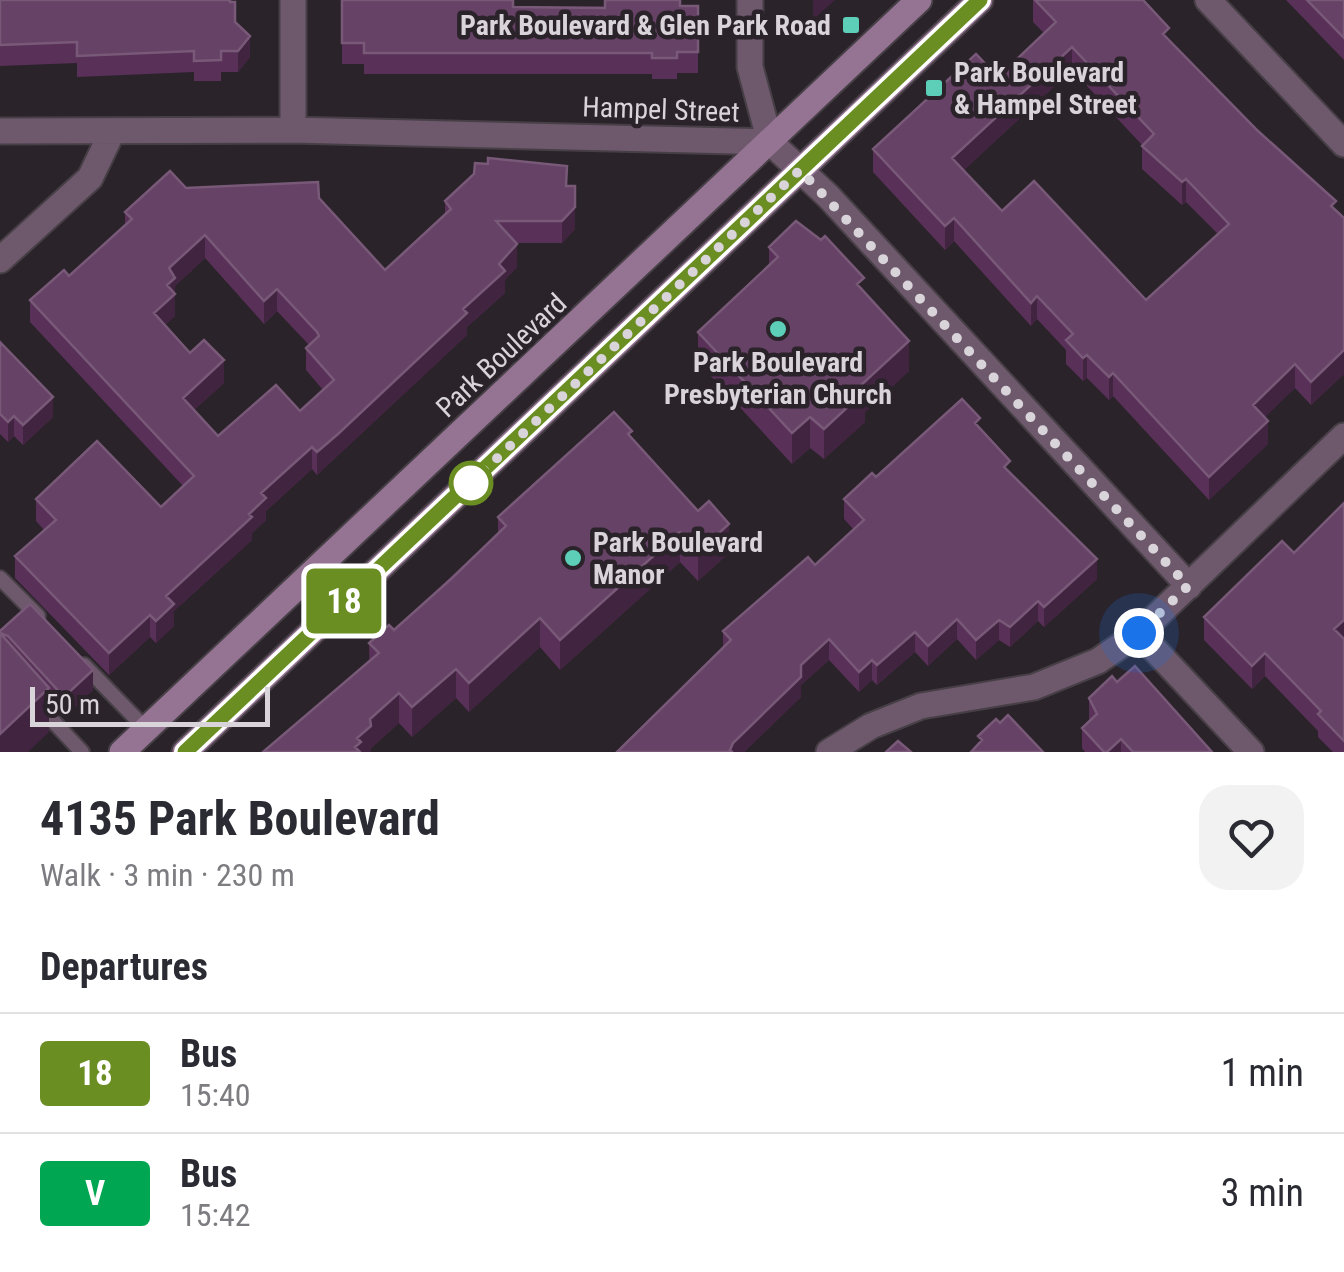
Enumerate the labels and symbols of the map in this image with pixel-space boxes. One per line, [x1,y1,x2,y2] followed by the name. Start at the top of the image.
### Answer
[460,9,831,42] place label: Park Boulevard & Glen Park Road
[840,14,862,36] marker: Park Boulevard & Glen Park Road
[954,56,1137,121] place label: Park Boulevard & Hampel Street
[923,77,945,99] marker: Park Boulevard & Hampel Street
[582,90,740,129] street label: Hampel Street
[429,287,573,424] street label: Park Boulevard
[767,318,789,340] marker: Park Boulevard Presbyterian Church
[664,346,892,411] place label: Park Boulevard Presbyterian Church
[450,462,492,504] unlabelled marker
[593,526,763,591] place label: Park Boulevard Manor
[562,547,584,569] marker: Park Boulevard Manor
[299,568,389,634] line badge: 18
[1114,608,1164,658] your location
[30,682,270,726] scale bar

